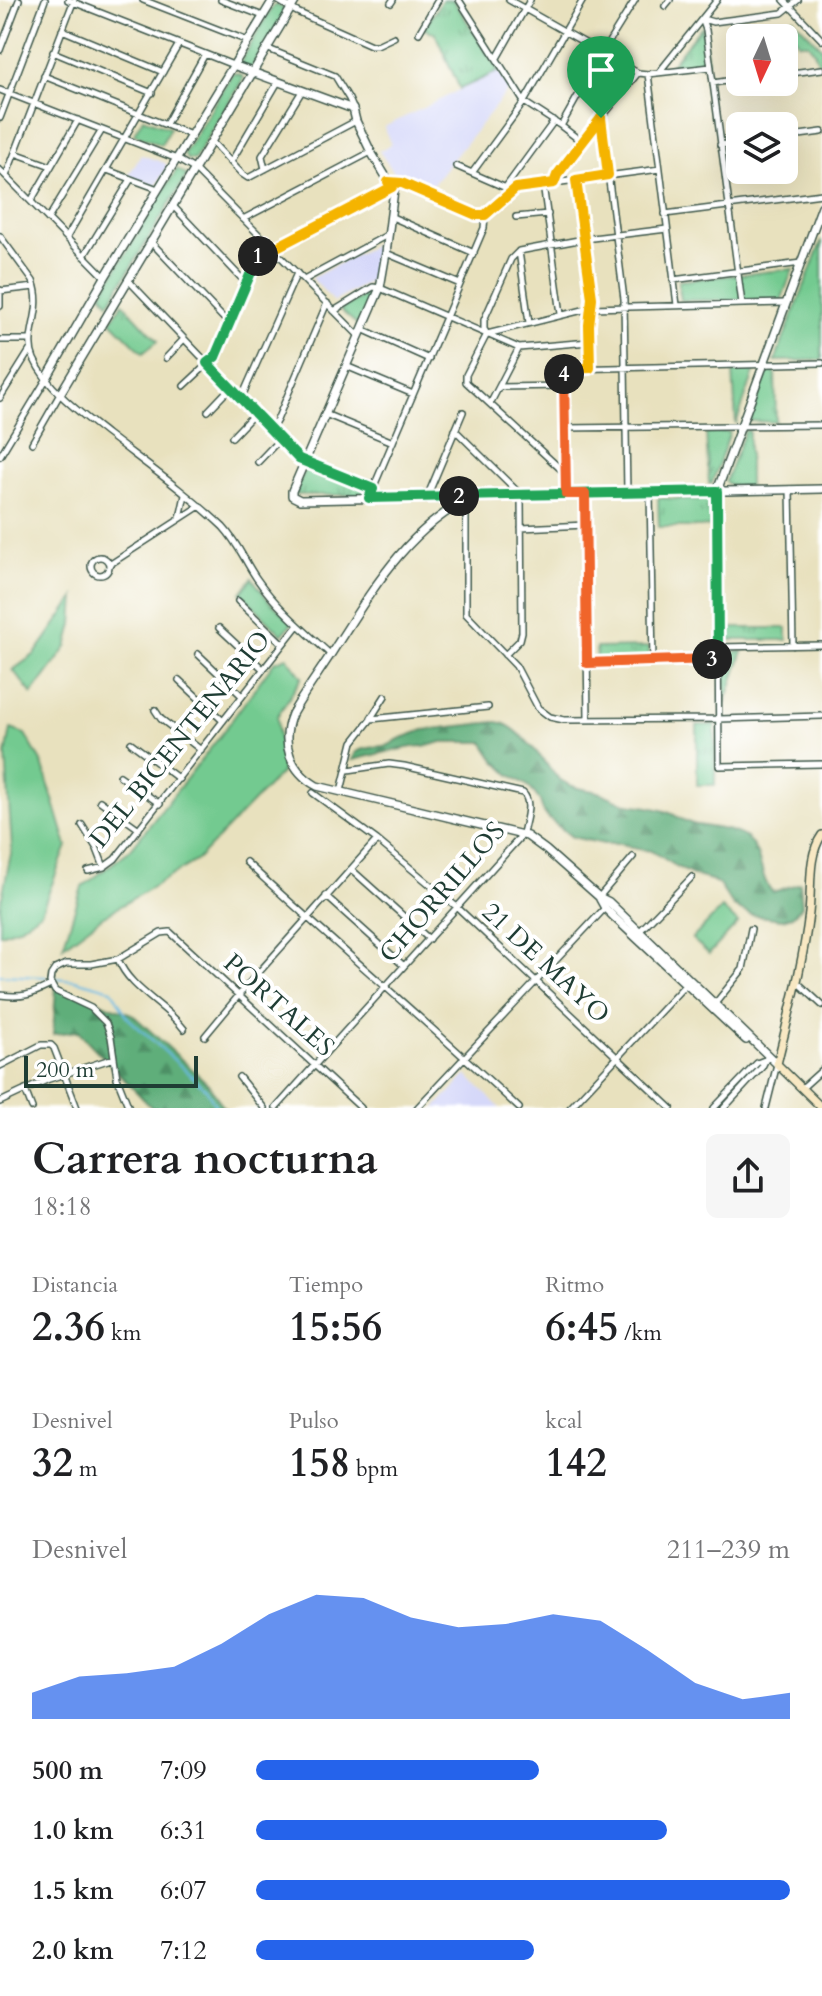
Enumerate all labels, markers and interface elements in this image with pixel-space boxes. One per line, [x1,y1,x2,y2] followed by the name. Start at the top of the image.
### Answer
[726,24,798,96] north arrow
[726,24,798,184] map controls
[567,36,635,118] pin
[579,48,623,92] icon: arrive
[726,112,798,184] button: layers
[238,236,278,276] pin: 1
[252,241,264,271] text: 1
[544,354,584,394] pin: 4
[558,359,570,389] text: 4
[439,476,479,516] pin: 2
[453,481,465,511] text: 2
[82,623,278,855] street label: DEL BICENTENARIO
[692,639,732,679] pin: 3
[706,644,718,674] text: 3
[371,814,513,970] street label: CHORRILLOS
[475,895,617,1031] street label: 21 DE MAYO
[216,946,342,1064] street label: PORTALES
[24,1052,198,1088] scale bar
[36,1055,94,1085] text: 200 m
[32,1129,378,1189] text: Carrera nocturna
[706,1134,790,1218] button: share
[32,1189,92,1224] text: 18:18
[32,1270,118,1300] text: Distancia
[289,1270,363,1300] text: Tiempo
[545,1270,604,1300] text: Ritmo
[32,1300,105,1355] text: 2.36
[289,1300,382,1355] text: 15:56
[545,1300,618,1355] text: 6:45
[105,1318,141,1348] text: km
[618,1318,662,1348] text: /km
[32,1406,113,1436] text: Desnivel
[289,1406,339,1436] text: Pulso
[545,1406,582,1436] text: kcal
[32,1436,73,1491] text: 32
[289,1436,350,1491] text: 158
[545,1436,607,1491] text: 142
[73,1454,98,1484] text: m
[350,1454,398,1484] text: bpm
[32,1532,127,1567] text: Desnivel
[667,1532,790,1567] text: 211–239 m
[32,1753,103,1788] text: 500 m
[160,1753,207,1788] text: 7:09
[32,1813,113,1848] text: 1.0 km
[160,1813,207,1848] text: 6:31
[32,1873,113,1908] text: 1.5 km
[160,1873,207,1908] text: 6:07
[32,1933,113,1968] text: 2.0 km
[160,1933,207,1968] text: 7:12

